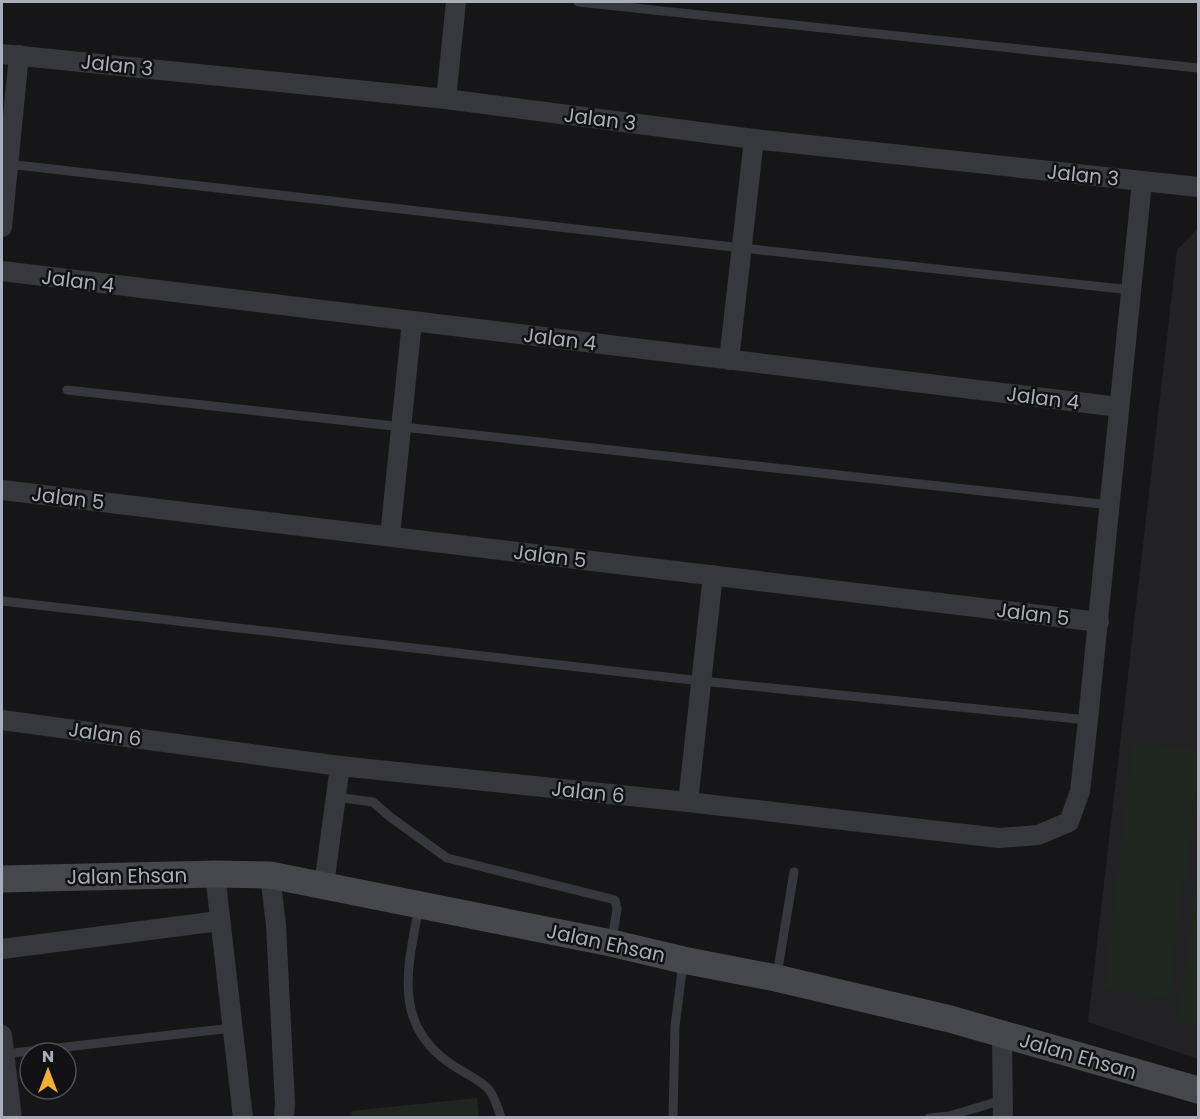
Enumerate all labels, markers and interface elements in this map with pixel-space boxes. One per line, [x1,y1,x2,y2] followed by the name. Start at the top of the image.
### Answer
[79,47,155,83] street label: Jalan 3
[562,101,638,137] street label: Jalan 3
[1045,157,1121,193] street label: Jalan 3
[40,263,116,299] street label: Jalan 4
[522,321,598,357] street label: Jalan 4
[1005,380,1081,416] street label: Jalan 4
[30,480,106,516] street label: Jalan 5
[512,538,588,574] street label: Jalan 5
[995,596,1071,632] street label: Jalan 5
[67,715,143,753] street label: Jalan 6
[550,774,626,810] street label: Jalan 6
[66,861,188,891] street label: Jalan Ehsan
[544,917,668,969] street label: Jalan Ehsan
[1016,1026,1140,1086] street label: Jalan Ehsan
[18,1041,78,1101] north arrow
[42,1045,54,1068] text: N

